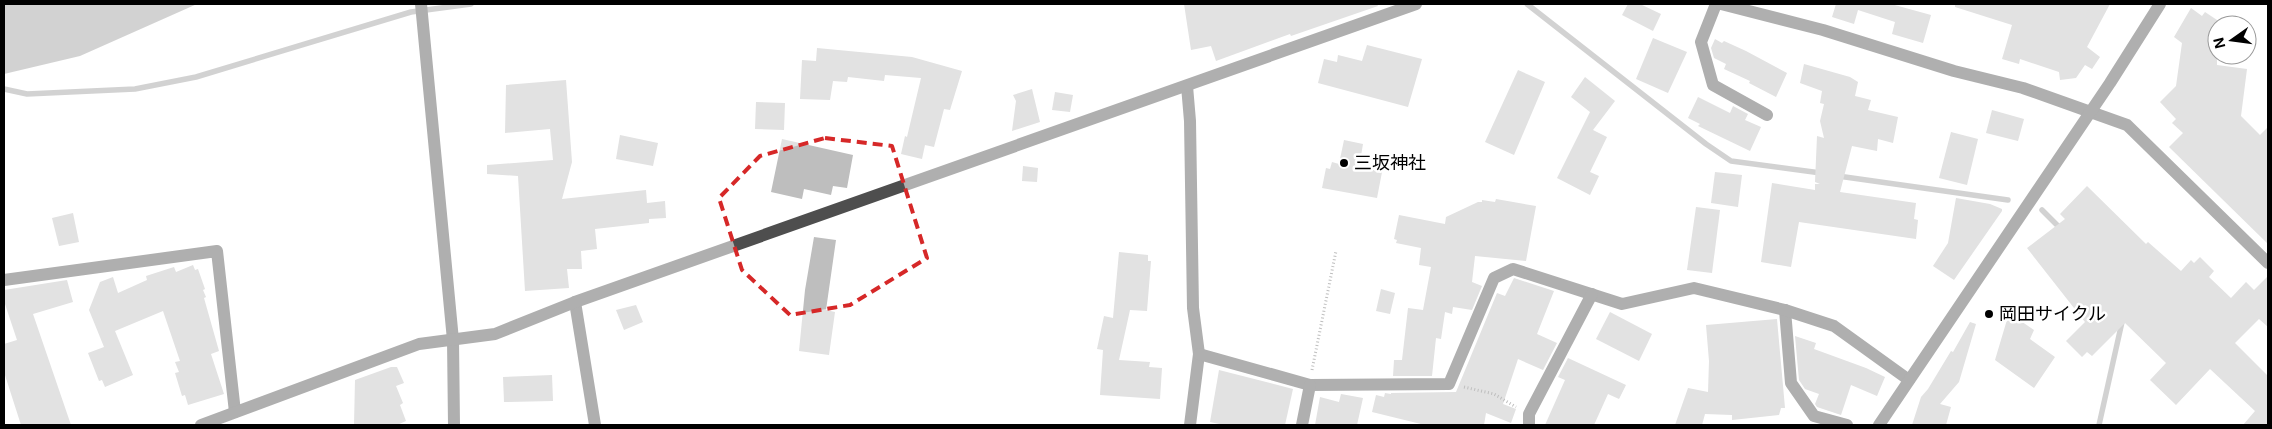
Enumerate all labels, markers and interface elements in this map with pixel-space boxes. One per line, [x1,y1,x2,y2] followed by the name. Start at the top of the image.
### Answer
[2207,15,2257,65] north arrow
[2209,36,2228,50] text: N
[1354,152,1426,173] place label: 三坂神社
[1338,157,1350,169] marker: 三坂神社
[1999,303,2106,324] place label: 岡田サイクル
[1983,308,1995,320] marker: 岡田サイクル

